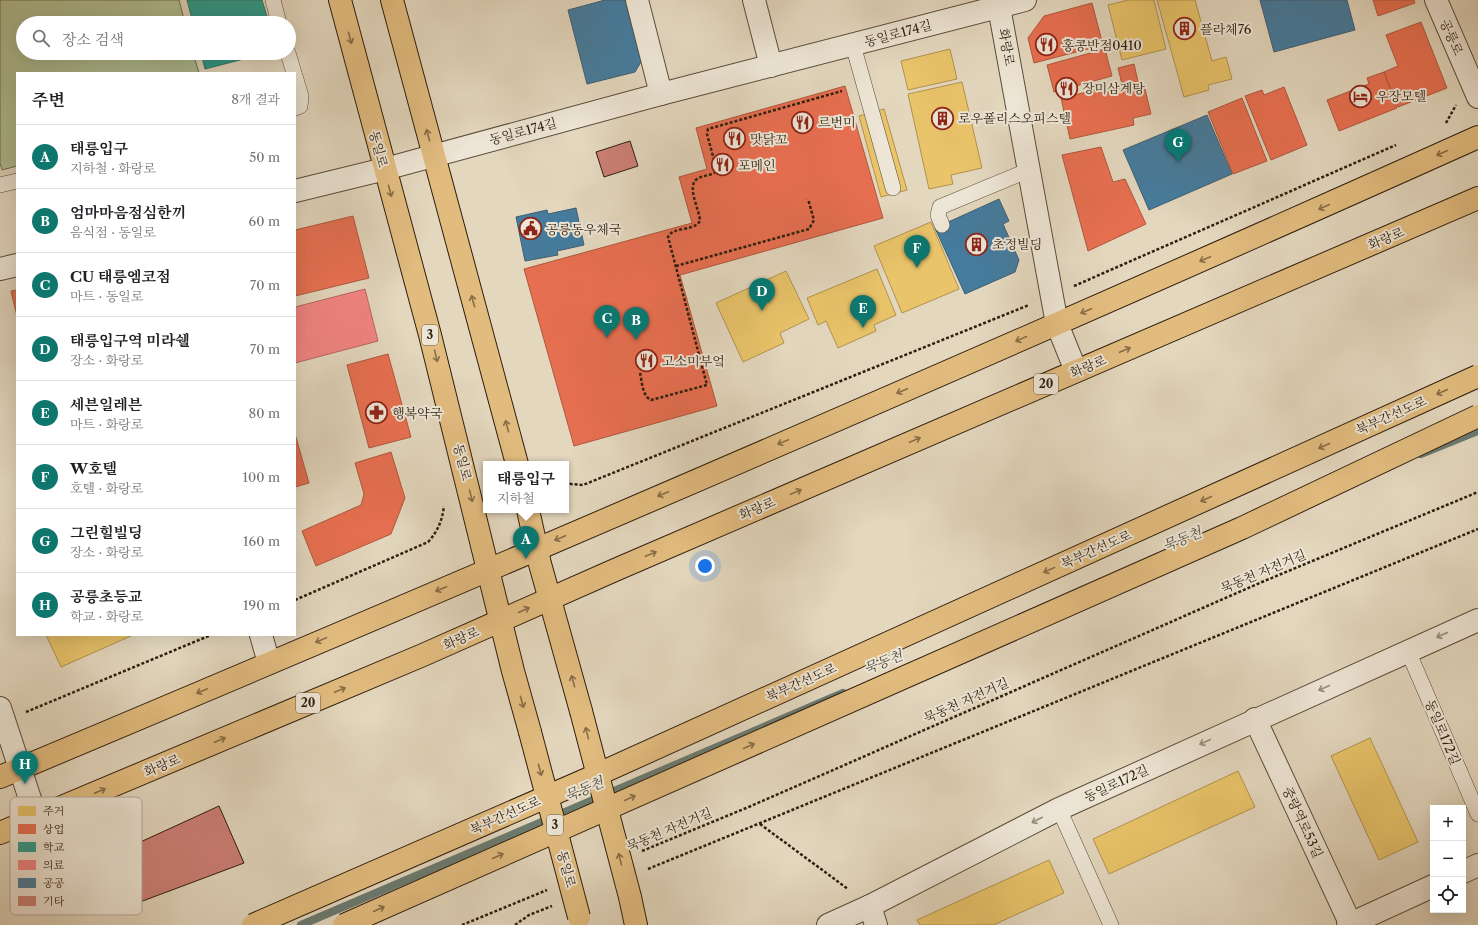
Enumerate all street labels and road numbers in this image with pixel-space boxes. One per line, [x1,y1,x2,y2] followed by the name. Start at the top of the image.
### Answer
[862,16,934,50] street label: 동일로174길
[1437,17,1467,58] street label: 공릉로
[996,27,1018,67] street label: 화랑로
[487,114,559,148] street label: 동일로174길
[366,129,392,170] street label: 동일로
[1366,223,1407,253] street label: 화랑로
[422,325,438,345] road number: 3
[1068,351,1109,381] street label: 화랑로
[1034,374,1058,394] road number: 20
[1353,392,1429,438] street label: 북부간선도로
[451,442,475,483] street label: 동일로
[737,493,778,523] street label: 화랑로
[1058,526,1134,572] street label: 북부간선도로
[1218,546,1308,596] street label: 묵동천 자전거길
[441,623,482,653] street label: 화랑로
[763,659,839,705] street label: 북부간선도로
[921,674,1011,726] street label: 묵동천 자전거길
[296,693,320,713] road number: 20
[1422,697,1464,767] street label: 동일로172길
[142,750,183,780] street label: 화랑로
[1081,761,1151,805] street label: 동일로172길
[1279,784,1327,860] street label: 중랑역로53길
[467,792,543,838] street label: 북부간선도로
[624,804,714,854] street label: 묵동천 자전거길
[547,815,563,835] road number: 3
[554,849,580,890] street label: 동일로

